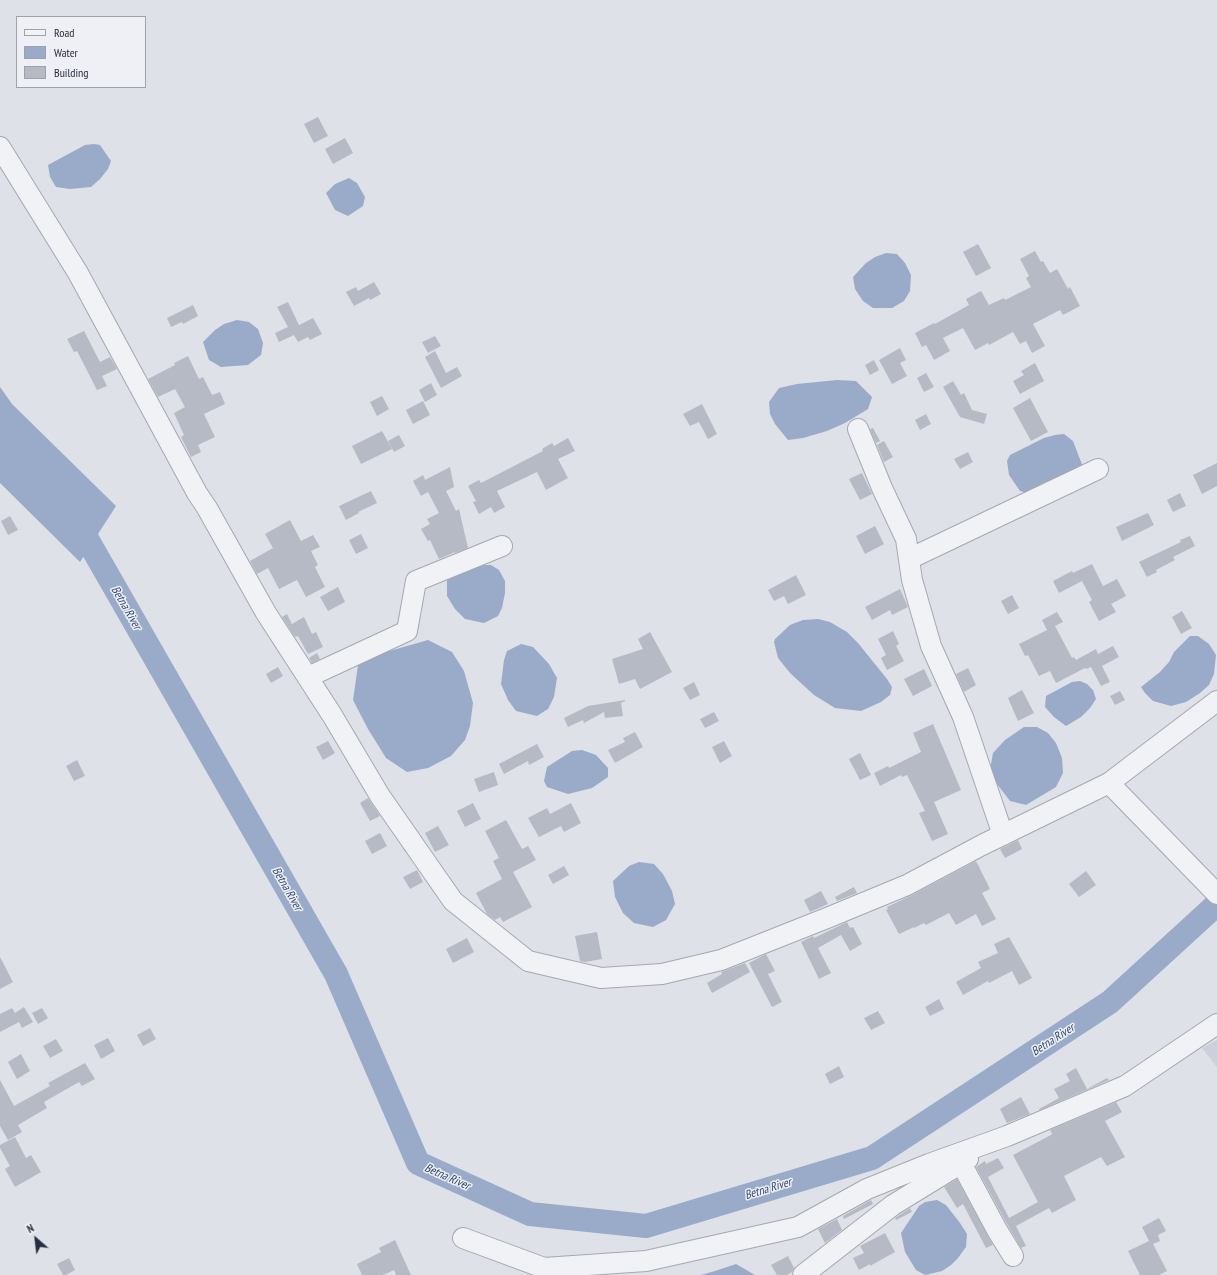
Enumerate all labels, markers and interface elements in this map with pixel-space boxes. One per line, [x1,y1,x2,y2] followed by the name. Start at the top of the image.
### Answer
[16,16,146,88] legend
[54,25,74,40] text: Road
[54,45,78,60] text: Water
[54,65,89,80] text: Building
[108,584,144,632] water label: Betna River
[269,865,305,913] water label: Betna River
[1029,1021,1077,1059] water label: Betna River
[422,1161,472,1193] water label: Betna River
[743,1175,793,1203] water label: Betna River
[16,1219,56,1259] north arrow
[24,1221,36,1236] text: N

